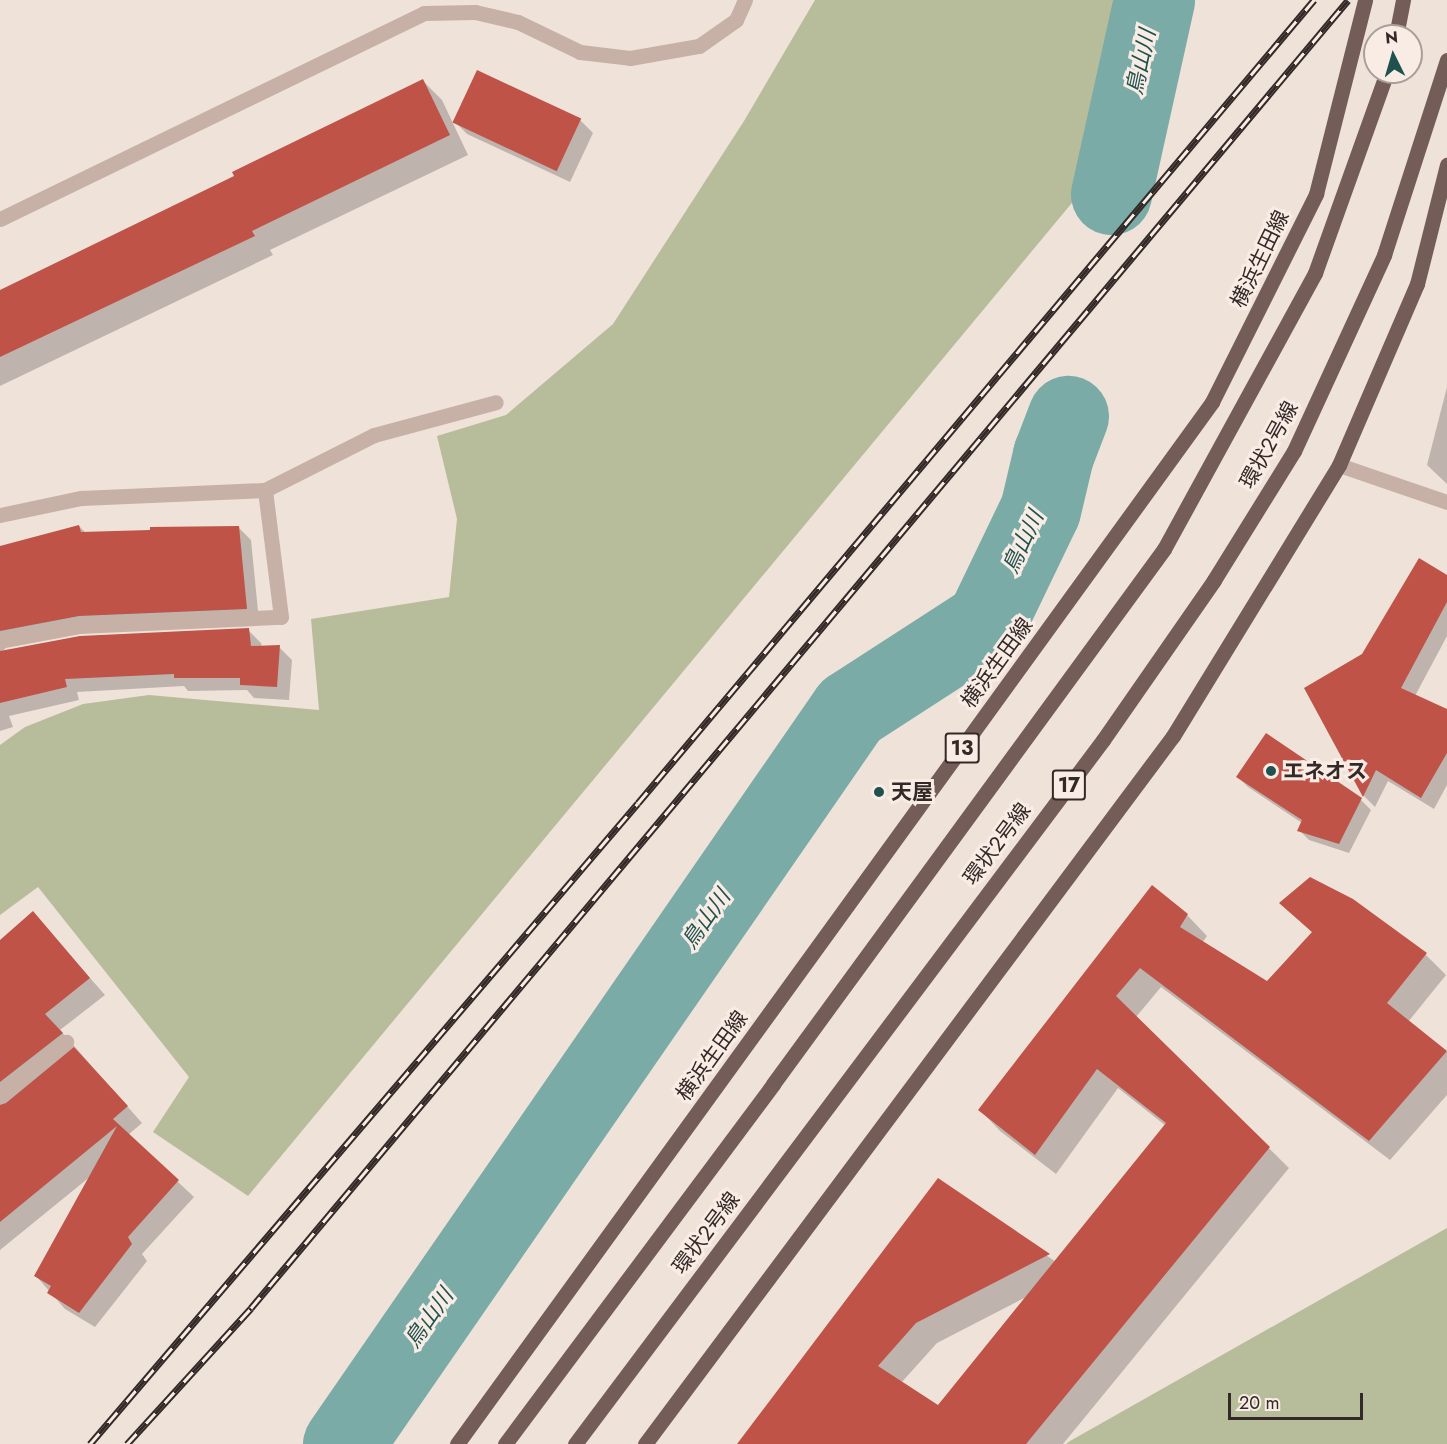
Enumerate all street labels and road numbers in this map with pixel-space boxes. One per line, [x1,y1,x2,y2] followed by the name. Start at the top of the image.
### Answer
[1226,206,1294,312] street label: 横浜生田線
[1235,397,1303,493] street label: 環状2号線
[956,613,1038,713] street label: 横浜生田線
[944,731,980,765] road number: 13
[1051,768,1087,802] road number: 17
[958,798,1036,890] street label: 環状2号線
[671,1006,753,1106] street label: 横浜生田線
[667,1187,745,1279] street label: 環状2号線

